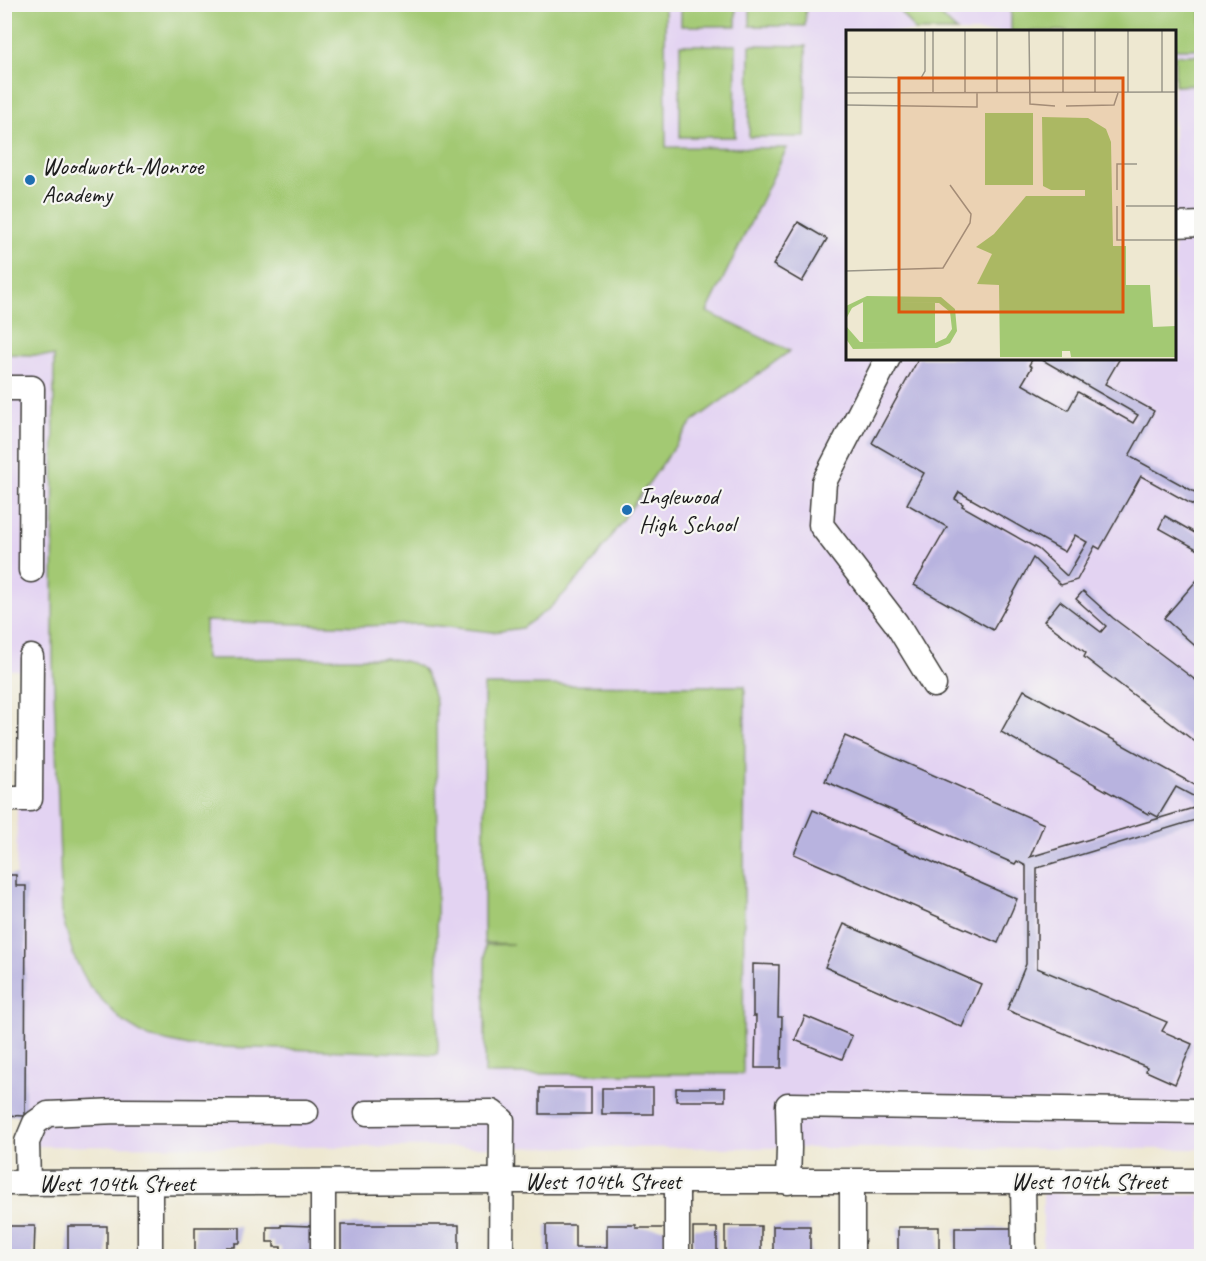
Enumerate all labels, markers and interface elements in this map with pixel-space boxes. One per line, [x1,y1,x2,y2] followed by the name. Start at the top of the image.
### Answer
[846,30,1176,360] inset map
[42,151,206,209] place label: Woodworth-Monroe Academy
[23,173,37,187] marker: Woodworth-Monroe Academy
[639,481,739,539] place label: Inglewood High School
[620,503,634,517] marker: Inglewood High School
[525,1166,683,1196] street label: West 104th Street
[1011,1166,1169,1196] street label: West 104th Street
[39,1168,197,1198] street label: West 104th Street

